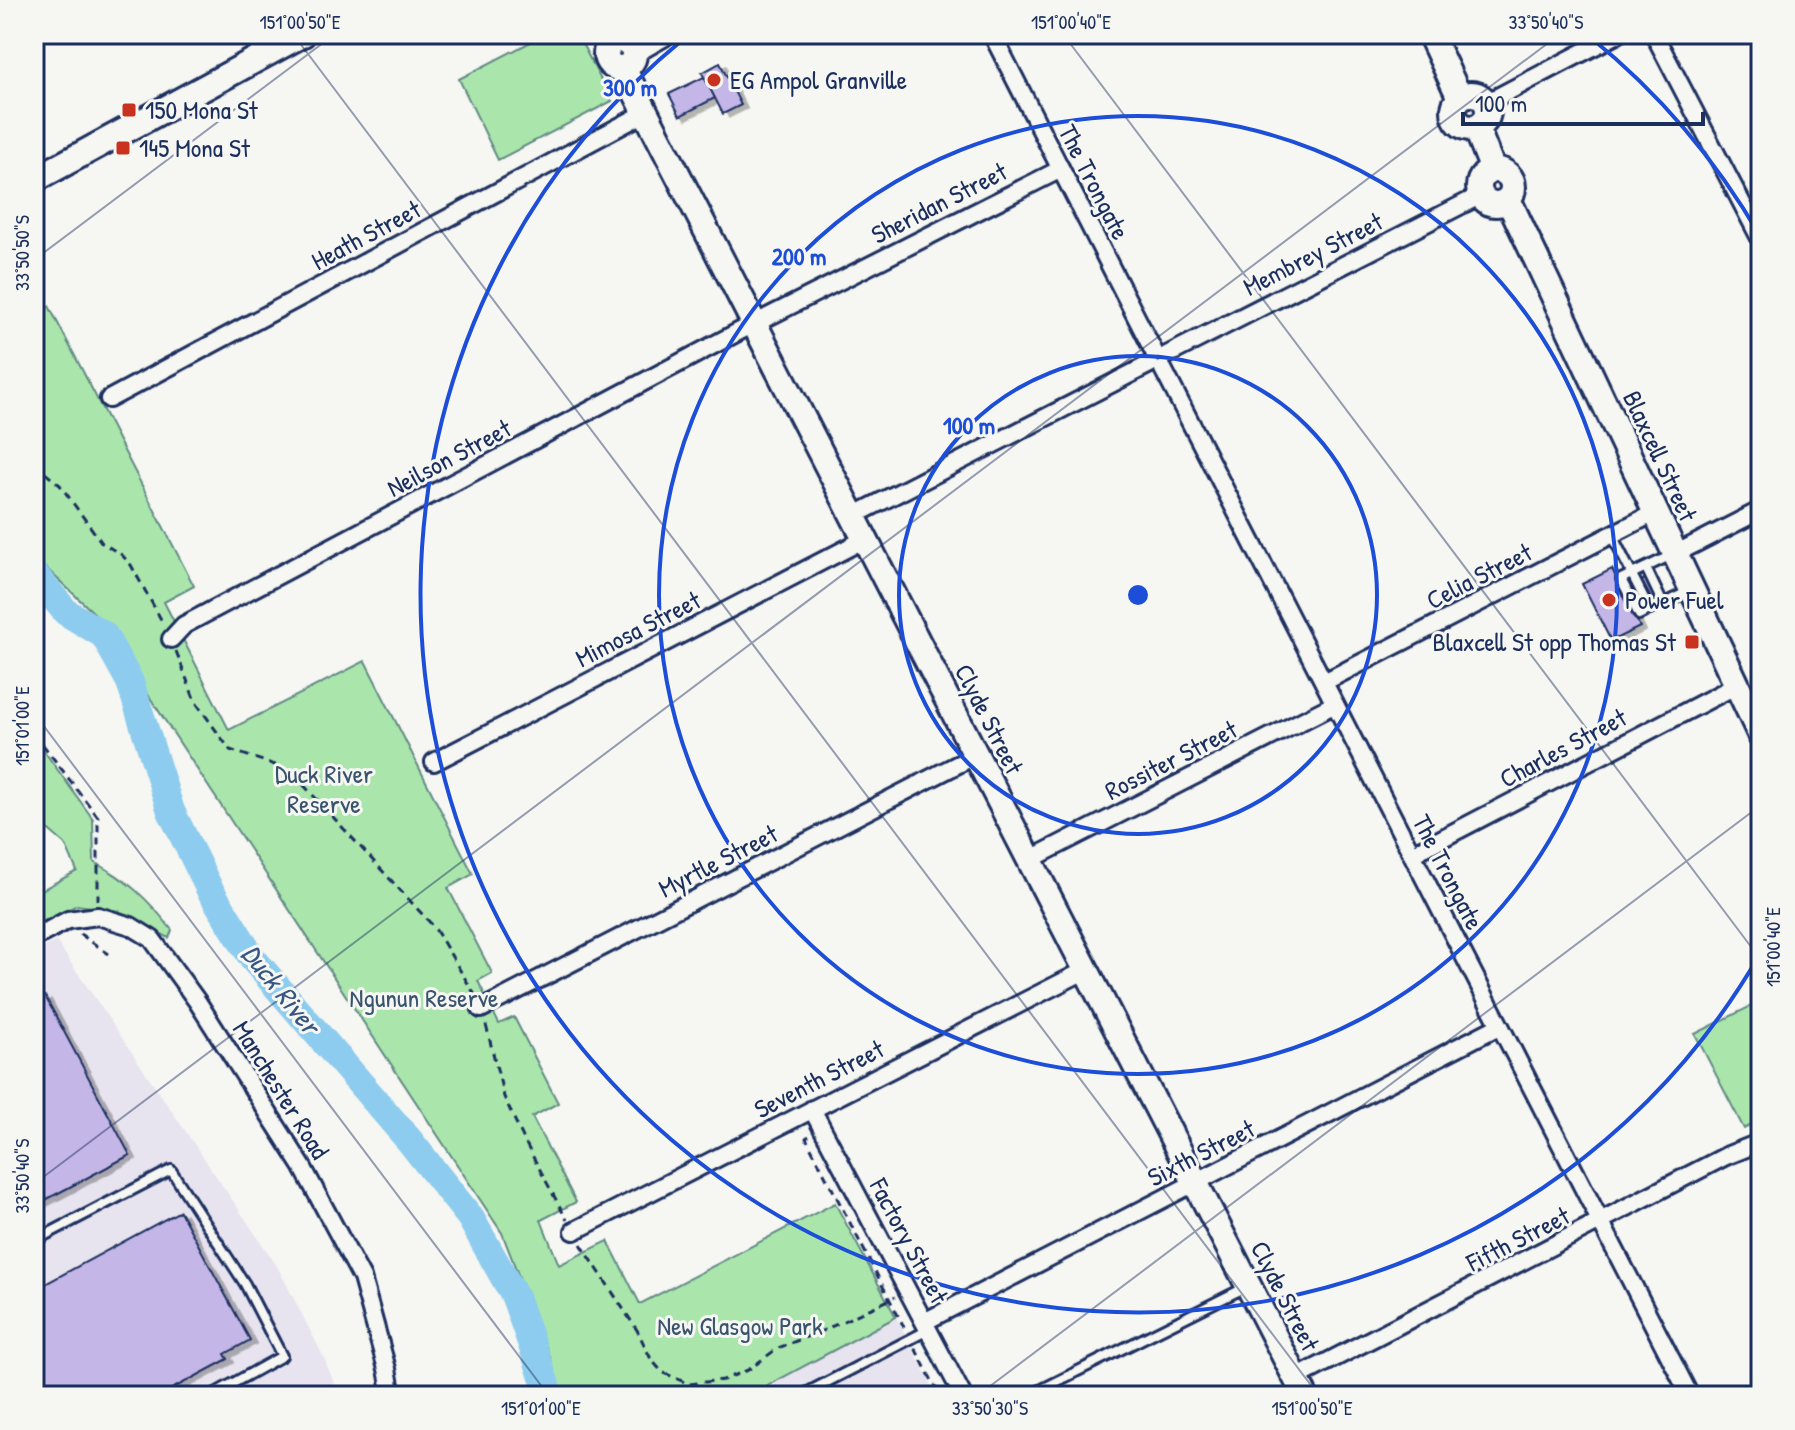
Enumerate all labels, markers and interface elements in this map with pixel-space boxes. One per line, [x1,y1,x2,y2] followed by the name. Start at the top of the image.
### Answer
[259,8,341,35] text: 151°00'50"E
[1031,8,1111,35] text: 151°00'40"E
[1509,8,1583,35] text: 33°50'40"S
[730,62,907,97] place label: EG Ampol Granville
[603,71,657,103] text: 300 m
[705,71,723,89] marker: EG Ampol Granville
[1463,76,1703,126] scale bar
[1475,87,1527,119] text: 100 m
[145,92,259,127] place label: 150 Mona St
[120,101,138,119] marker: 150 Mona St
[1051,118,1138,245] street label: The Trongate
[139,130,251,165] place label: 145 Mona St
[114,139,132,157] marker: 145 Mona St
[865,153,1013,252] street label: Sheridan Street
[305,191,427,278] street label: Heath Street
[1237,203,1389,304] street label: Membrey Street
[8,215,35,291] text: 33°50'50"S
[772,240,826,272] text: 200 m
[1615,385,1706,528] street label: Blaxcell Street
[943,409,995,441] text: 100 m
[381,410,518,505] street label: Neilson Street
[1420,534,1538,617] street label: Celia Street
[1124,581,1152,609] centre of rings
[569,582,707,675] street label: Mimosa Street
[1625,582,1724,617] place label: Power Fuel
[1600,591,1618,609] marker: Power Fuel
[1433,624,1677,659] place label: Blaxcell St opp Thomas St
[1683,633,1701,651] marker: Blaxcell St opp Thomas St
[947,658,1033,781] street label: Clyde Street
[8,686,35,766] text: 151°01'00"E
[1493,699,1633,796] street label: Charles Street
[1099,711,1244,808] street label: Rossiter Street
[275,756,373,821] park label: Duck River Reserve
[1405,808,1492,935] street label: The Trongate
[652,815,784,905] street label: Myrtle Street
[1759,907,1786,987] text: 151°00'40"E
[233,936,331,1044] water label: Duck River
[350,980,498,1015] park label: Ngunun Reserve
[225,1014,338,1165] street label: Manchester Road
[748,1030,891,1126] street label: Seventh Street
[1141,1110,1261,1194] street label: Sixth Street
[8,1139,35,1213] text: 33°50'40"S
[861,1171,958,1310] street label: Factory Street
[1459,1197,1576,1280] street label: Fifth Street
[1243,1235,1329,1358] street label: Clyde Street
[657,1308,823,1343] park label: New Glasgow Park
[501,1394,581,1421] text: 151°01'00"E
[952,1394,1028,1421] text: 33°50'30"S
[1271,1394,1353,1421] text: 151°00'50"E

